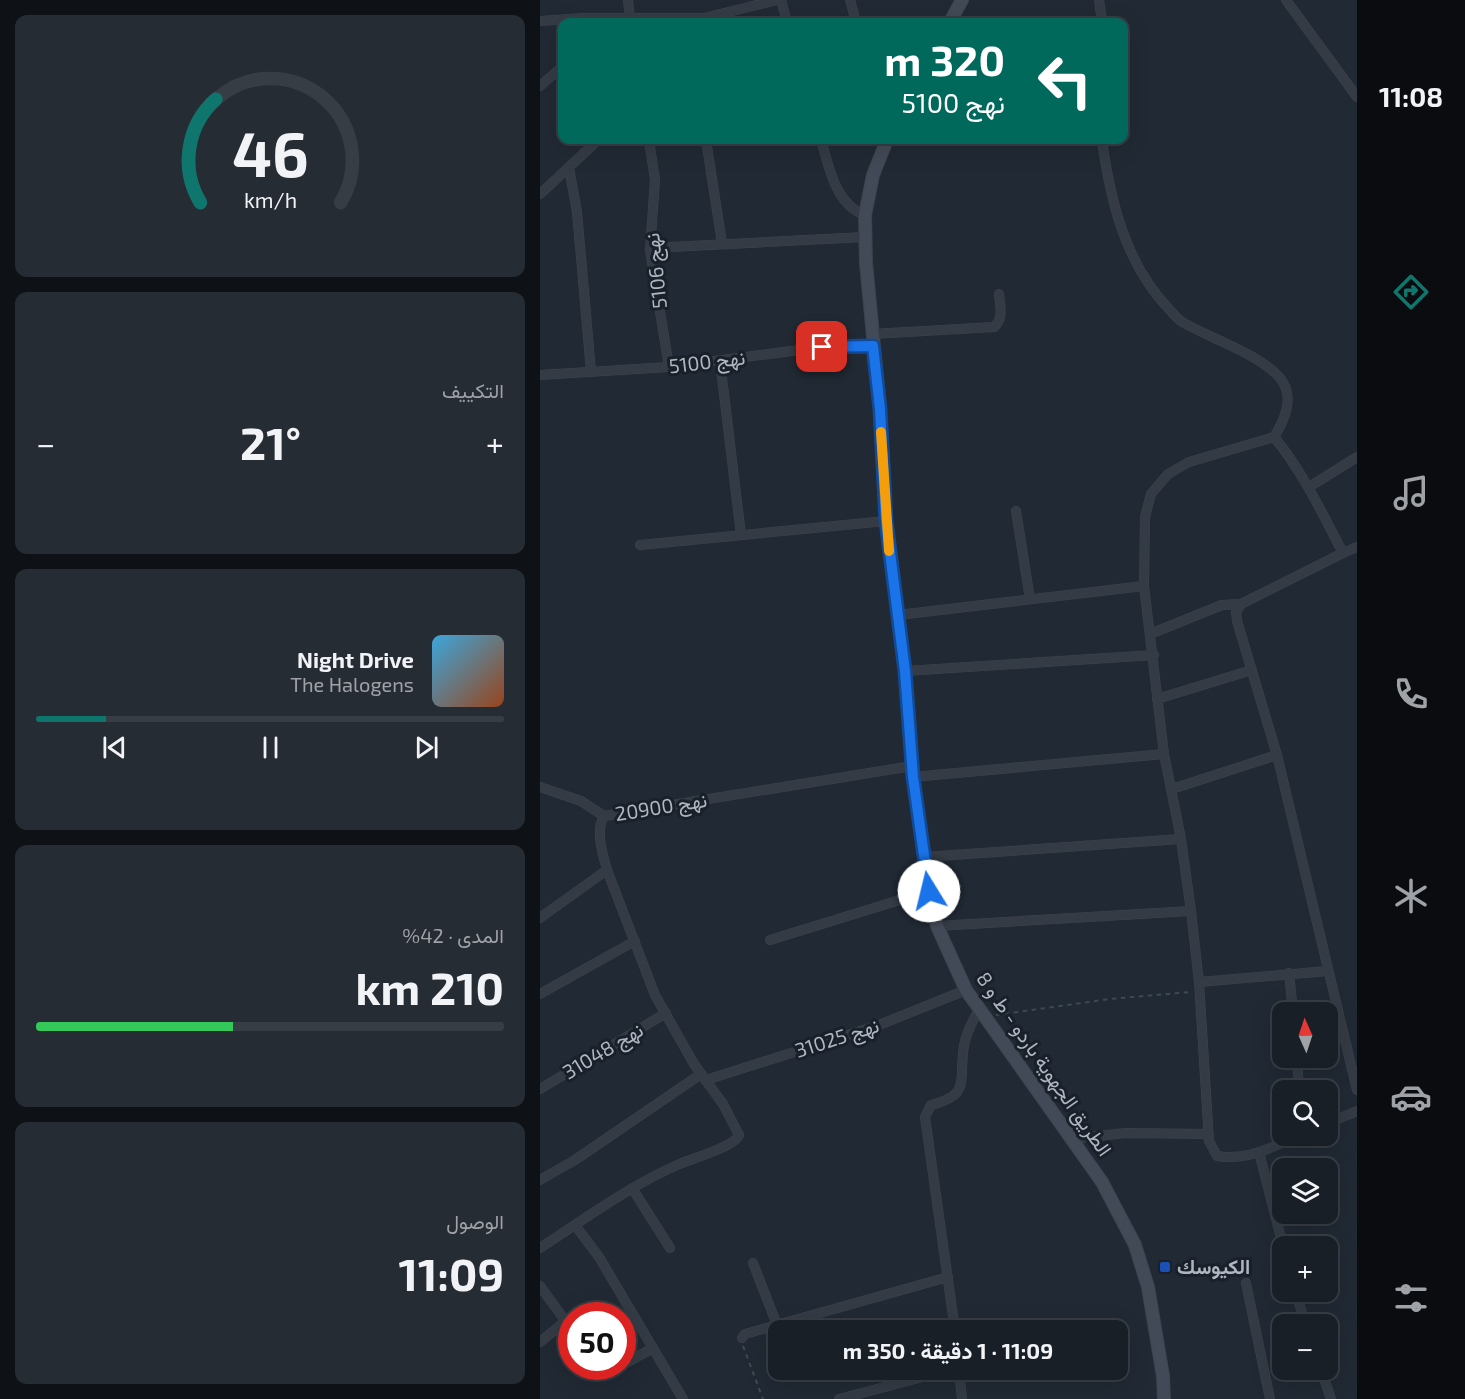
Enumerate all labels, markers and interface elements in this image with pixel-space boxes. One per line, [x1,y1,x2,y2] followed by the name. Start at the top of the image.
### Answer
[884,34,1005,84] text: 320 m
[1026,42,1104,120] icon: left
[1379,80,1443,112] text: 11:08
[901,86,1005,118] text: نهج 5100
[232,115,308,190] text: 46
[243,187,297,212] text: km/h
[639,232,674,310] street label: نهج 5106
[1390,271,1432,313] icon: directions
[796,321,847,372] pin
[805,330,838,363] icon: arrive
[667,344,747,381] street label: نهج 5100
[442,378,504,402] text: التكييف
[240,415,301,469] text: 21°
[36,423,55,463] text: −
[486,423,504,463] text: +
[1390,472,1432,514] icon: music
[297,646,414,672] text: Night Drive
[290,672,414,696] text: The Halogens
[1390,673,1432,715] icon: phone
[98,731,131,764] icon: previous
[254,731,287,764] icon: pause
[410,731,443,764] icon: next
[613,787,709,828] street label: نهج 20900
[897,859,961,923] position arrow
[1390,875,1432,917] icon: climate
[402,923,504,947] text: المدى · 42%
[355,960,504,1014] text: 210 km
[970,967,1118,1161] street label: الطريق الجهوية باردو - ط و 8
[1272,1002,1338,1068] north arrow
[1272,1002,1338,1380] map controls
[792,1012,883,1065] street label: نهج 31025
[558,1017,649,1086] street label: نهج 31048
[1390,1076,1432,1118] icon: car
[1272,1080,1338,1146] button: search
[1272,1158,1338,1224] button: layers
[446,1209,504,1233] text: الوصول
[1272,1236,1338,1302] button: +
[399,1246,504,1300] text: 11:09
[1177,1254,1250,1280] place label: الكيوسك
[1158,1260,1172,1274] marker: الكيوسك
[1390,1277,1432,1319] icon: filters
[558,1302,636,1380] speed limit sign: 50
[1272,1314,1338,1380] button: −
[843,1337,1053,1363] text: 11:09 · 1 دقيقة · 350 m

